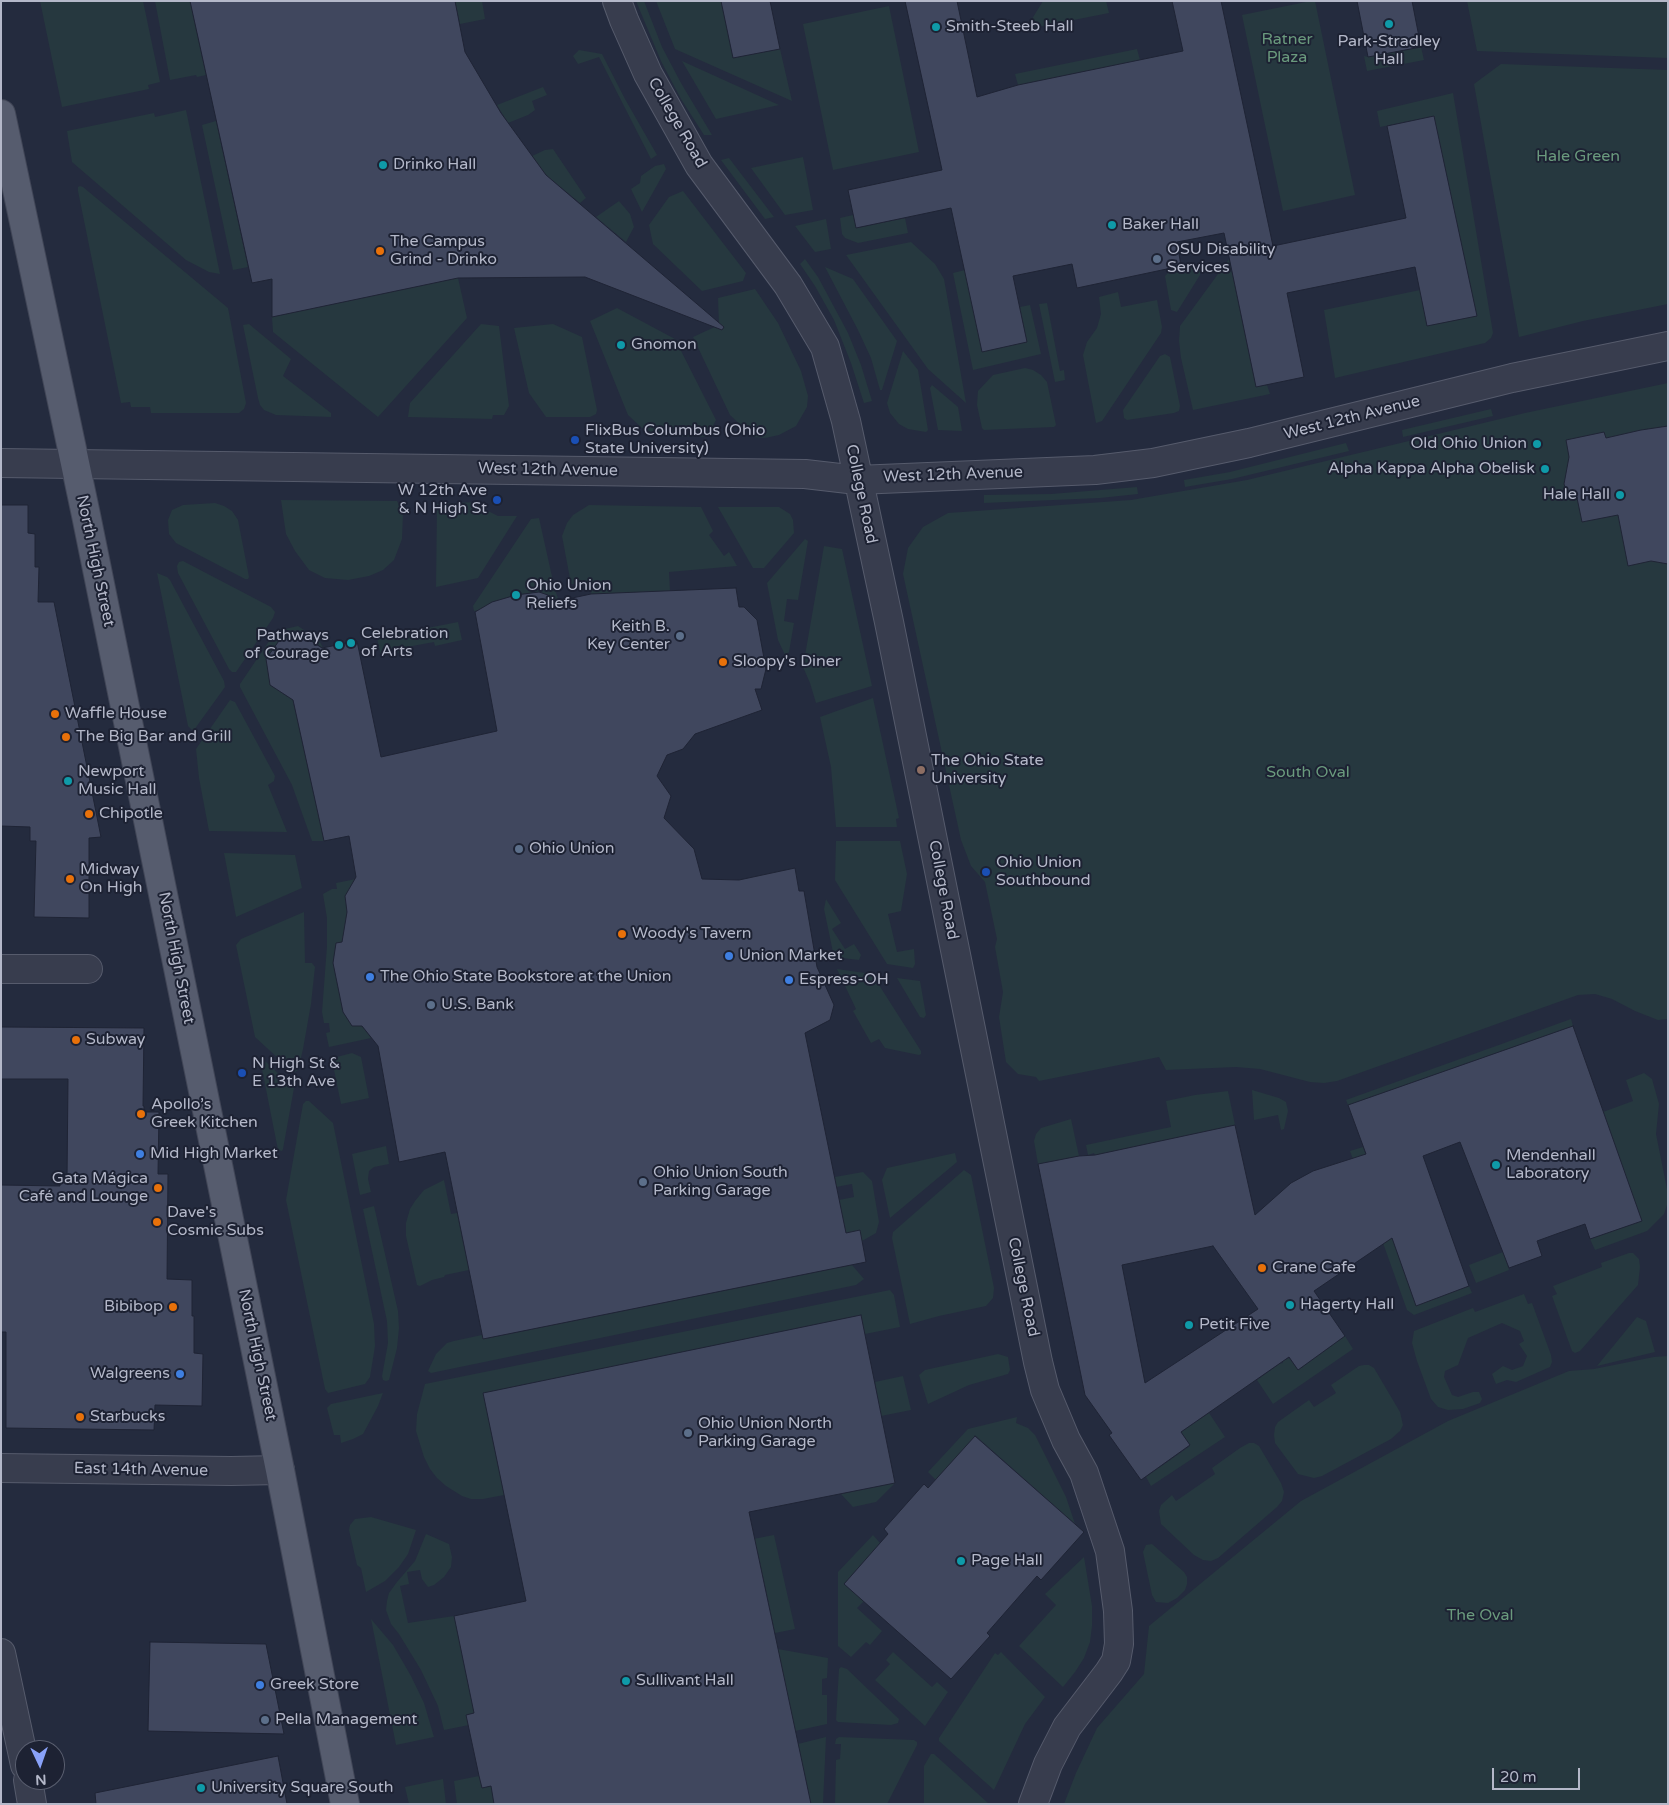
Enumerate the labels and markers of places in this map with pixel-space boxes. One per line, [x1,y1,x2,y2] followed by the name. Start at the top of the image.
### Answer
[946,17,1073,37] place label: Smith-Steeb Hall
[1383,18,1395,30] marker: Park-Stradley Hall
[930,21,942,33] marker: Smith-Steeb Hall
[1338,32,1440,70] place label: Park-Stradley Hall
[393,155,476,175] place label: Drinko Hall
[377,159,389,171] marker: Drinko Hall
[1122,215,1199,235] place label: Baker Hall
[1106,219,1118,231] marker: Baker Hall
[390,232,497,270] place label: The Campus Grind - Drinko
[1167,240,1275,278] place label: OSU Disability Services
[374,245,386,257] marker: The Campus Grind - Drinko
[1151,253,1163,265] marker: OSU Disability Services
[631,335,697,355] place label: Gnomon
[615,339,627,351] marker: Gnomon
[585,421,765,459] place label: FlixBus Columbus (Ohio State University)
[569,434,581,446] marker: FlixBus Columbus (Ohio State University)
[1410,434,1527,454] place label: Old Ohio Union
[1531,438,1543,450] marker: Old Ohio Union
[1328,459,1535,479] place label: Alpha Kappa Alpha Obelisk
[1539,463,1551,475] marker: Alpha Kappa Alpha Obelisk
[398,481,487,519] place label: W 12th Ave & N High St
[1543,485,1610,505] place label: Hale Hall
[1614,489,1626,501] marker: Hale Hall
[491,494,503,506] marker: W 12th Ave & N High St
[526,576,612,614] place label: Ohio Union Reliefs
[510,589,522,601] marker: Ohio Union Reliefs
[587,617,670,655] place label: Keith B. Key Center
[361,624,449,662] place label: Celebration of Arts
[244,626,329,664] place label: Pathways of Courage
[674,630,686,642] marker: Keith B. Key Center
[345,637,357,649] marker: Celebration of Arts
[333,639,345,651] marker: Pathways of Courage
[733,652,841,672] place label: Sloopy's Diner
[717,656,729,668] marker: Sloopy's Diner
[65,704,167,724] place label: Waffle House
[49,708,61,720] marker: Waffle House
[76,727,231,747] place label: The Big Bar and Grill
[60,731,72,743] marker: The Big Bar and Grill
[931,751,1044,789] place label: The Ohio State University
[78,762,156,800] place label: Newport Music Hall
[915,764,927,776] marker: The Ohio State University
[62,775,74,787] marker: Newport Music Hall
[99,804,163,824] place label: Chipotle
[83,808,95,820] marker: Chipotle
[529,839,615,859] place label: Ohio Union
[513,843,525,855] marker: Ohio Union
[996,853,1091,891] place label: Ohio Union Southbound
[80,860,142,898] place label: Midway On High
[980,866,992,878] marker: Ohio Union Southbound
[64,873,76,885] marker: Midway On High
[632,924,752,944] place label: Woody's Tavern
[616,928,628,940] marker: Woody's Tavern
[739,946,843,966] place label: Union Market
[723,950,735,962] marker: Union Market
[380,967,671,987] place label: The Ohio State Bookstore at the Union
[799,970,889,990] place label: Espress-OH
[364,971,376,983] marker: The Ohio State Bookstore at the Union
[783,974,795,986] marker: Espress-OH
[441,995,514,1015] place label: U.S. Bank
[425,999,437,1011] marker: U.S. Bank
[86,1030,145,1050] place label: Subway
[70,1034,82,1046] marker: Subway
[252,1054,340,1092] place label: N High St & E 13th Ave
[236,1067,248,1079] marker: N High St & E 13th Ave
[151,1095,258,1133] place label: Apollo’s Greek Kitchen
[135,1108,147,1120] marker: Apollo’s Greek Kitchen
[150,1144,278,1164] place label: Mid High Market
[1506,1146,1596,1184] place label: Mendenhall Laboratory
[134,1148,146,1160] marker: Mid High Market
[1490,1159,1502,1171] marker: Mendenhall Laboratory
[653,1163,788,1201] place label: Ohio Union South Parking Garage
[19,1169,148,1207] place label: Gata Mágica Café and Lounge
[637,1176,649,1188] marker: Ohio Union South Parking Garage
[152,1182,164,1194] marker: Gata Mágica Café and Lounge
[167,1203,264,1241] place label: Dave's Cosmic Subs
[151,1216,163,1228] marker: Dave's Cosmic Subs
[1272,1258,1356,1278] place label: Crane Cafe
[1256,1262,1268,1274] marker: Crane Cafe
[1300,1295,1394,1315] place label: Hagerty Hall
[104,1297,163,1317] place label: Bibibop
[1284,1299,1296,1311] marker: Hagerty Hall
[167,1301,179,1313] marker: Bibibop
[1199,1315,1270,1335] place label: Petit Five
[1183,1319,1195,1331] marker: Petit Five
[90,1364,170,1384] place label: Walgreens
[174,1368,186,1380] marker: Walgreens
[90,1407,165,1427] place label: Starbucks
[74,1411,86,1423] marker: Starbucks
[698,1414,832,1452] place label: Ohio Union North Parking Garage
[682,1427,694,1439] marker: Ohio Union North Parking Garage
[971,1551,1043,1571] place label: Page Hall
[955,1555,967,1567] marker: Page Hall
[636,1671,734,1691] place label: Sullivant Hall
[270,1675,359,1695] place label: Greek Store
[620,1675,632,1687] marker: Sullivant Hall
[254,1679,266,1691] marker: Greek Store
[275,1710,417,1730] place label: Pella Management
[259,1714,271,1726] marker: Pella Management
[211,1778,394,1798] place label: University Square South
[195,1782,207,1794] marker: University Square South

